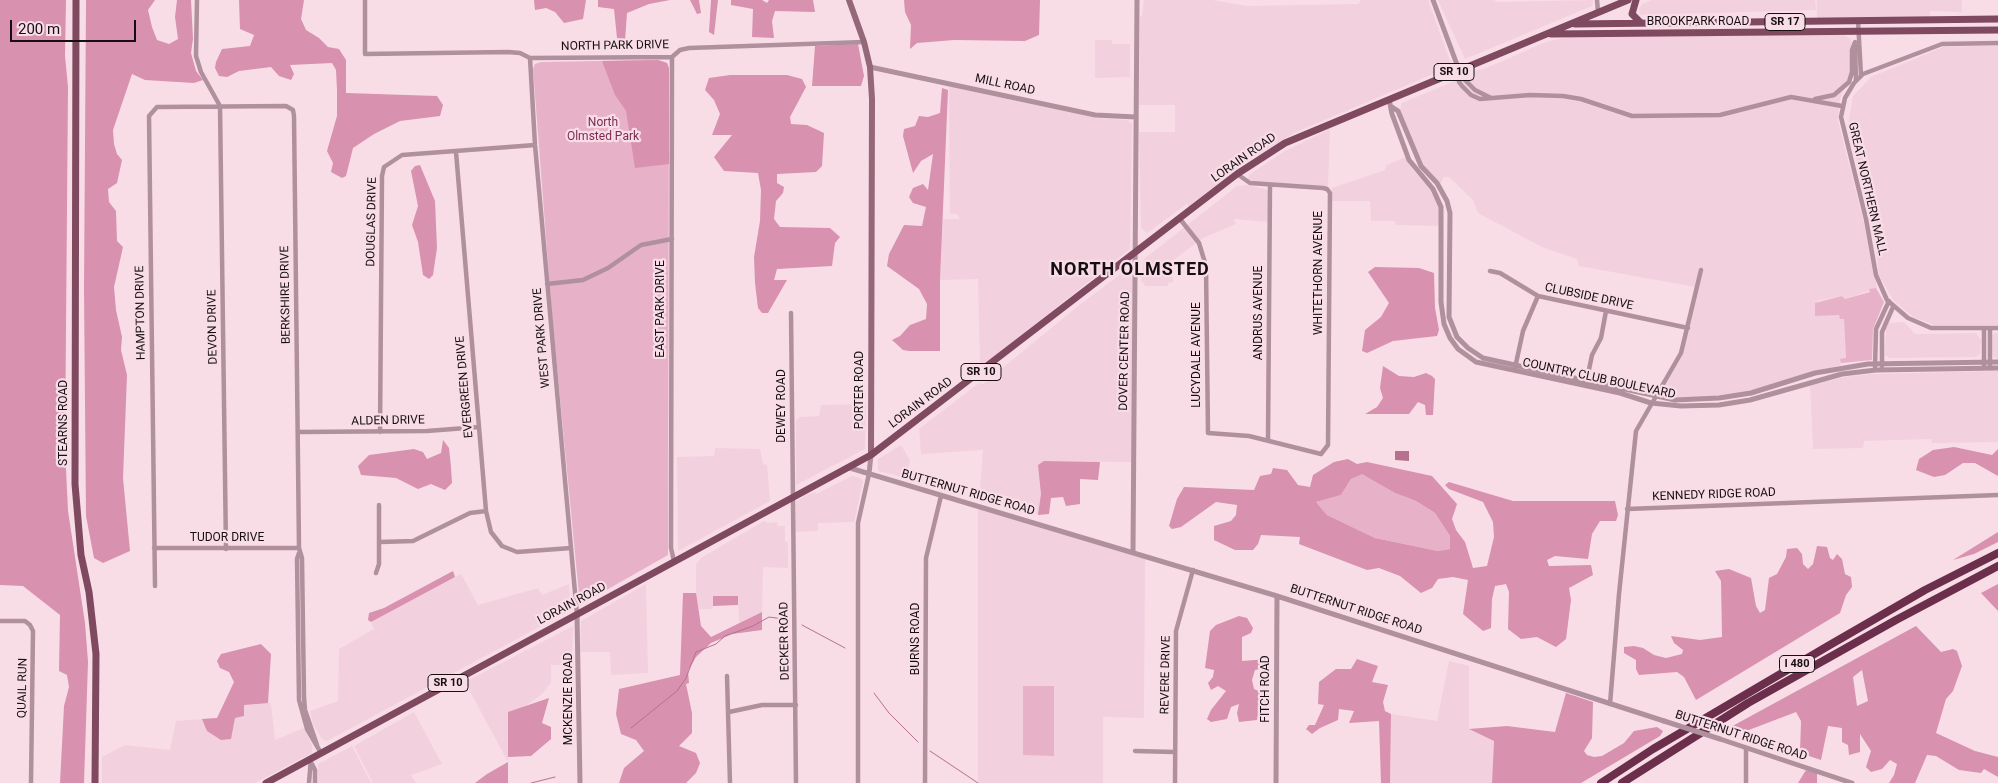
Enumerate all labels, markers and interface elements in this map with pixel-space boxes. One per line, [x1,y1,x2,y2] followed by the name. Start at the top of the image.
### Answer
[12,10,139,42] scale bar
[1765,14,1805,31] road number: SR 17
[1647,15,1749,29] street label: BROOKPARK ROAD
[18,20,60,38] text: 200 m
[561,38,669,54] street label: NORTH PARK DRIVE
[1434,64,1474,80] road number: SR 10
[974,72,1036,98] street label: MILL ROAD
[567,116,639,144] park label: North Olmsted Park
[1845,121,1889,257] street label: GREAT NORTHERN MALL
[1209,130,1279,186] street label: LORAIN ROAD
[364,177,380,267] street label: DOUGLAS DRIVE
[1312,211,1326,335] street label: WHITETHORN AVENUE
[278,246,294,344] street label: BERKSHIRE DRIVE
[1049,259,1211,281] district label: NORTH OLMSTED
[654,260,668,358] street label: EAST PARK DRIVE
[133,266,149,360] street label: HAMPTON DRIVE
[1252,266,1266,360] street label: ANDRUS AVENUE
[1543,281,1635,313] street label: CLUBSIDE DRIVE
[530,287,554,389] street label: WEST PARK DRIVE
[205,289,221,365] street label: DEVON DRIVE
[1117,291,1133,411] street label: DOVER CENTER ROAD
[1190,302,1204,408] street label: LUCYDALE AVENUE
[453,335,477,439] street label: EVERGREEN DRIVE
[853,351,867,429] street label: PORTER ROAD
[1521,356,1677,402] street label: COUNTRY CLUB BOULEVARD
[961,364,1001,381] road number: SR 10
[775,369,789,443] street label: DEWEY ROAD
[886,375,956,431] street label: LORAIN ROAD
[57,380,71,466] street label: STEARNS ROAD
[351,413,425,429] street label: ALDEN DRIVE
[900,467,1036,519] street label: BUTTERNUT RIDGE ROAD
[1652,486,1776,504] street label: KENNEDY RIDGE ROAD
[190,531,264,545] street label: TUDOR DRIVE
[535,580,609,628] street label: LORAIN ROAD
[1288,582,1424,638] street label: BUTTERNUT RIDGE ROAD
[777,602,793,680] street label: DECKER ROAD
[909,603,923,675] street label: BURNS ROAD
[1158,635,1174,715] street label: REVERE DRIVE
[562,653,576,745] street label: MCKENZIE ROAD
[1259,655,1273,723] street label: FITCH ROAD
[1780,656,1814,672] road number: I 480
[15,658,31,718] street label: QUAIL RUN
[428,674,468,691] road number: SR 10
[1673,708,1809,764] street label: BUTTERNUT RIDGE ROAD

